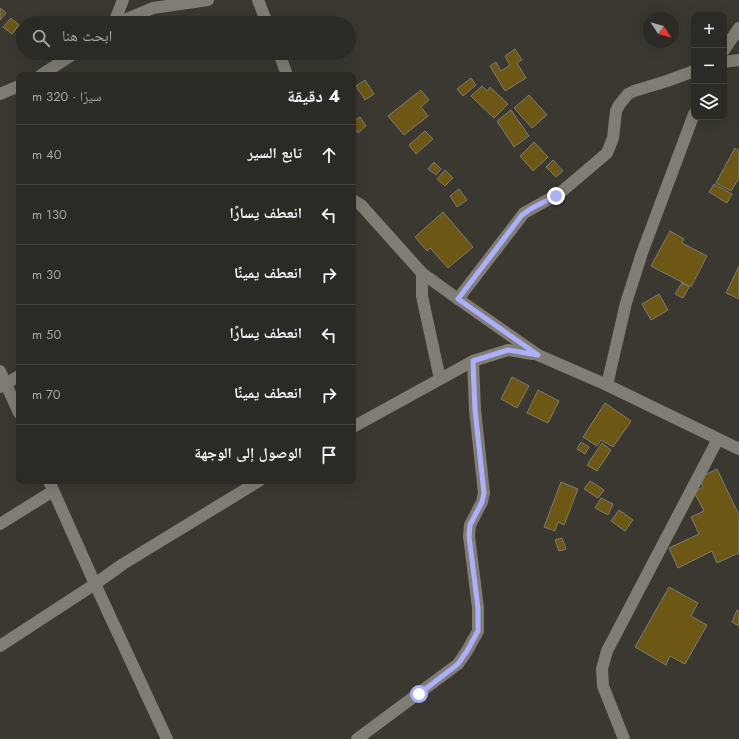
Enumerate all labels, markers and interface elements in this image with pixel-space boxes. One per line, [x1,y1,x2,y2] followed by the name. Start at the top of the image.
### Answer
[643,12,679,48] north arrow
[691,12,727,120] map controls
[691,12,727,48] button: +
[16,16,356,60] search box
[62,25,112,47] text: ابحث هنا
[30,27,52,49] icon: search
[691,48,727,84] button: −
[287,84,340,108] text: 4 دقيقة
[691,84,727,120] button: layers
[32,87,102,106] text: سيرًا · 320 m
[247,142,302,164] text: تابع السير
[318,144,340,166] icon: ahead
[32,145,61,164] text: 40 m
[547,187,565,205] route end
[229,202,302,224] text: انعطف يسارًا
[318,204,340,226] icon: left
[32,205,67,224] text: 130 m
[234,262,302,284] text: انعطف يمينًا
[318,264,340,286] icon: right
[32,265,61,284] text: 30 m
[229,322,302,344] text: انعطف يسارًا
[318,324,340,346] icon: left
[32,325,61,344] text: 50 m
[234,382,302,404] text: انعطف يمينًا
[318,384,340,406] icon: right
[32,385,61,404] text: 70 m
[194,442,302,464] text: الوصول إلى الوجهة
[318,444,340,466] icon: arrive
[410,685,428,703] route start

